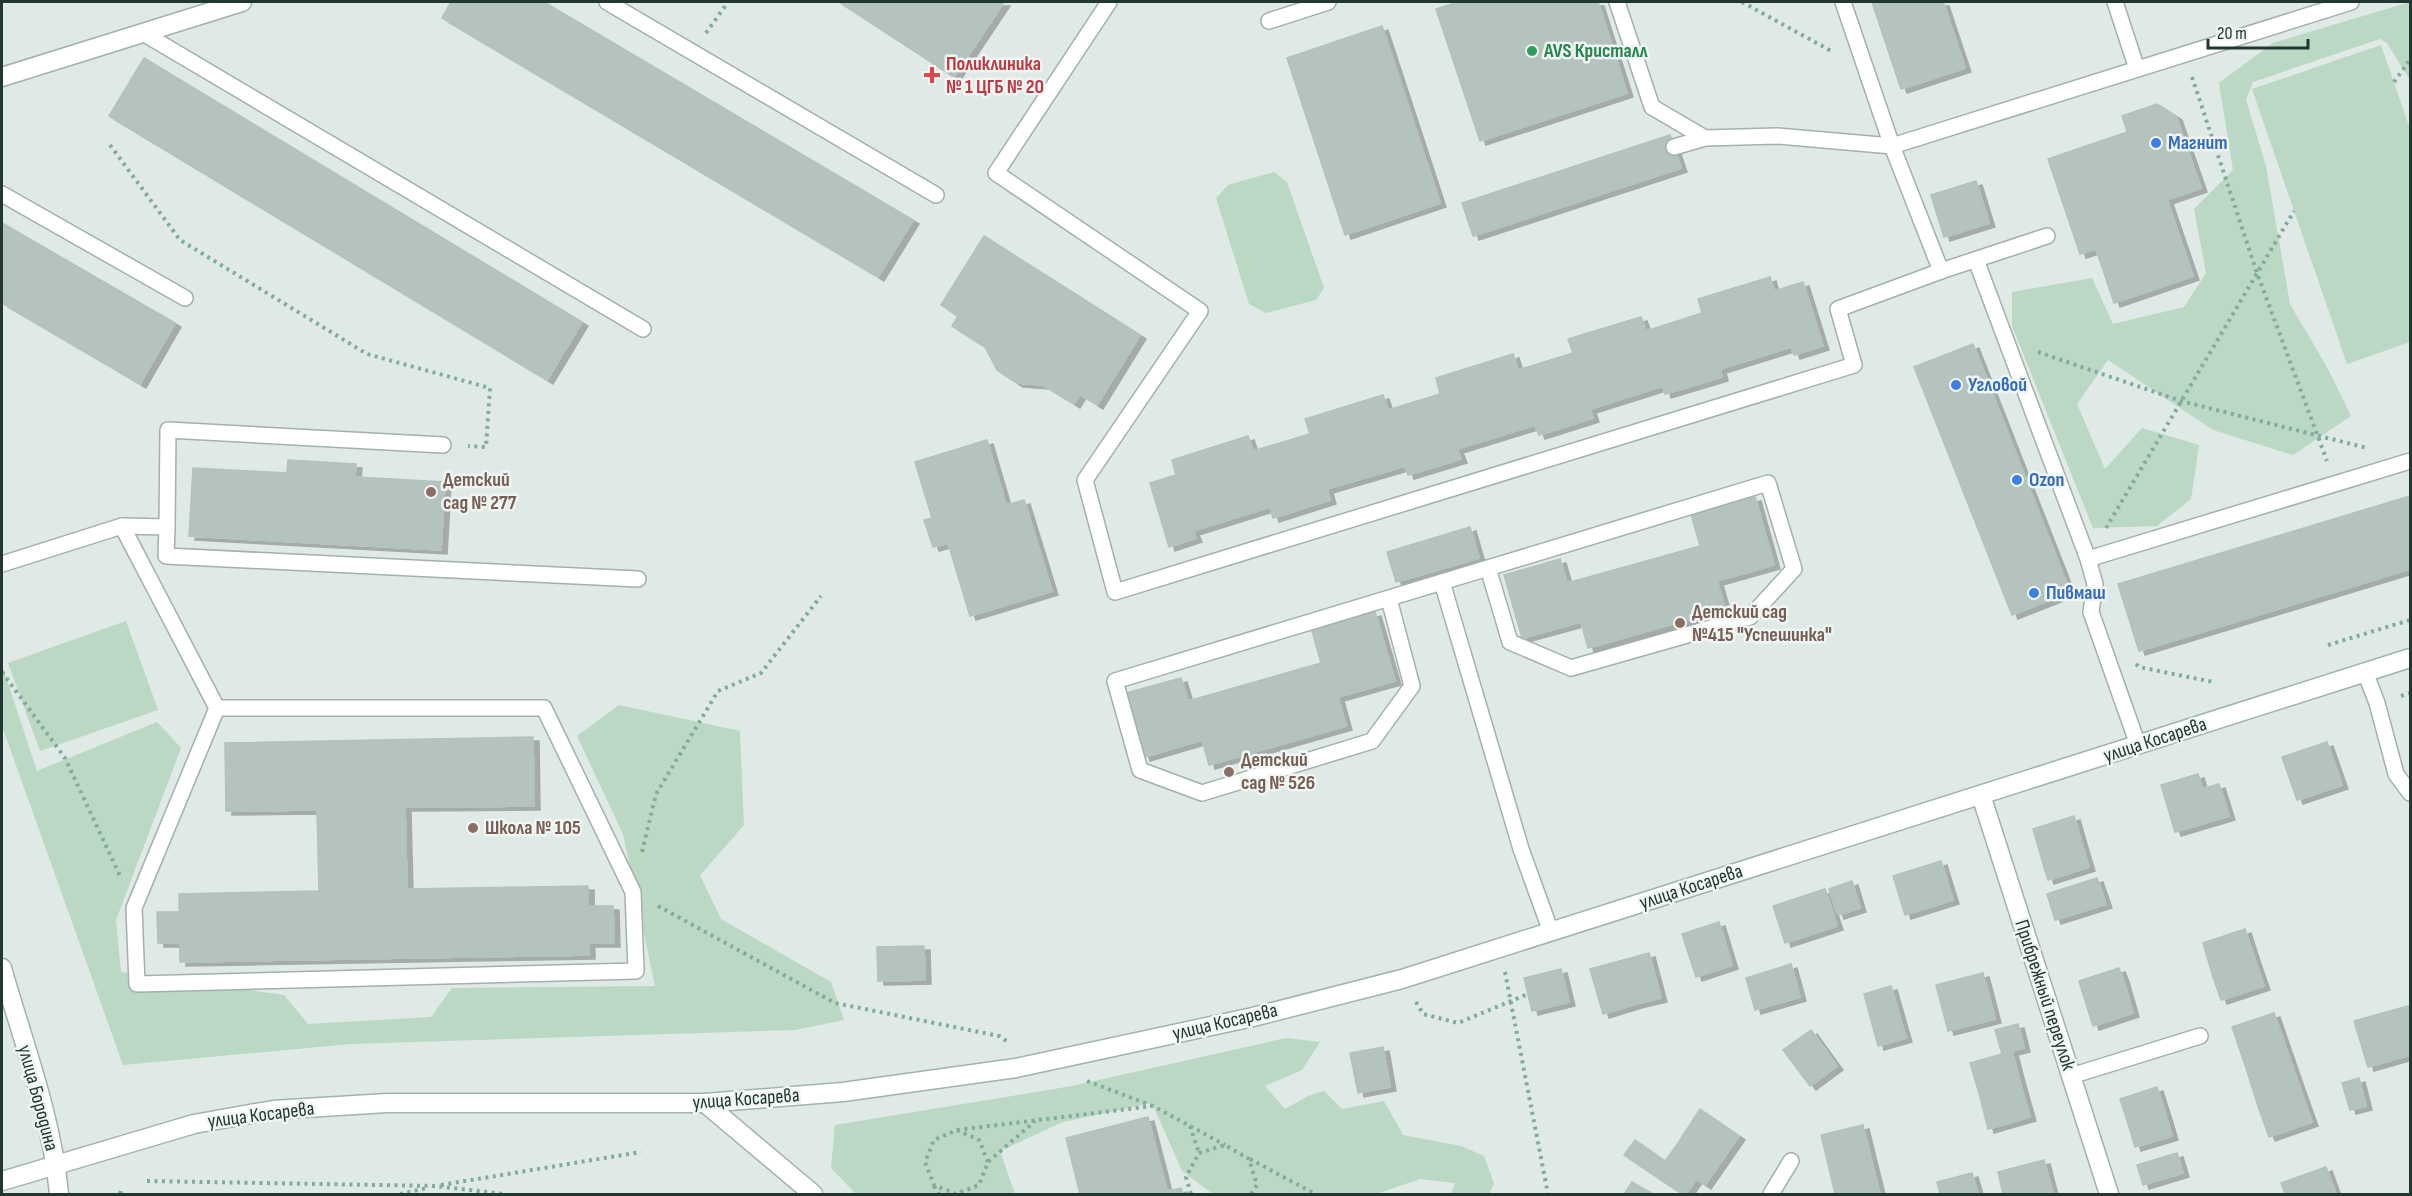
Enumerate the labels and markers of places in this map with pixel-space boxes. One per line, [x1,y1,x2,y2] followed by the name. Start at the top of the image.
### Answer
[1543,39,1648,63] place label: AVS Кристалл
[1525,44,1539,58] marker: AVS Кристалл
[946,52,1044,99] place label: Поликлиника № 1 ЦГБ № 20
[923,66,941,84] marker: Поликлиника № 1 ЦГБ № 20
[2168,131,2227,155] place label: Магнит
[2149,136,2163,150] marker: Магнит
[1968,373,2027,397] place label: Угловой
[1949,378,1963,392] marker: Угловой
[443,468,517,515] place label: Детcкий сад № 277
[2029,468,2064,492] place label: Ozon
[2010,473,2024,487] marker: Ozon
[424,485,438,499] marker: Детcкий сад № 277
[2046,581,2106,605] place label: Пивмаш
[2027,586,2041,600] marker: Пивмаш
[1692,600,1832,647] place label: Детский сад №415 "Успешинка"
[1673,616,1687,630] marker: Детский сад №415 "Успешинка"
[1241,748,1315,795] place label: Детcкий сад № 526
[1222,765,1236,779] marker: Детcкий сад № 526
[485,816,581,840] place label: Школа № 105
[466,821,480,835] marker: Школа № 105

